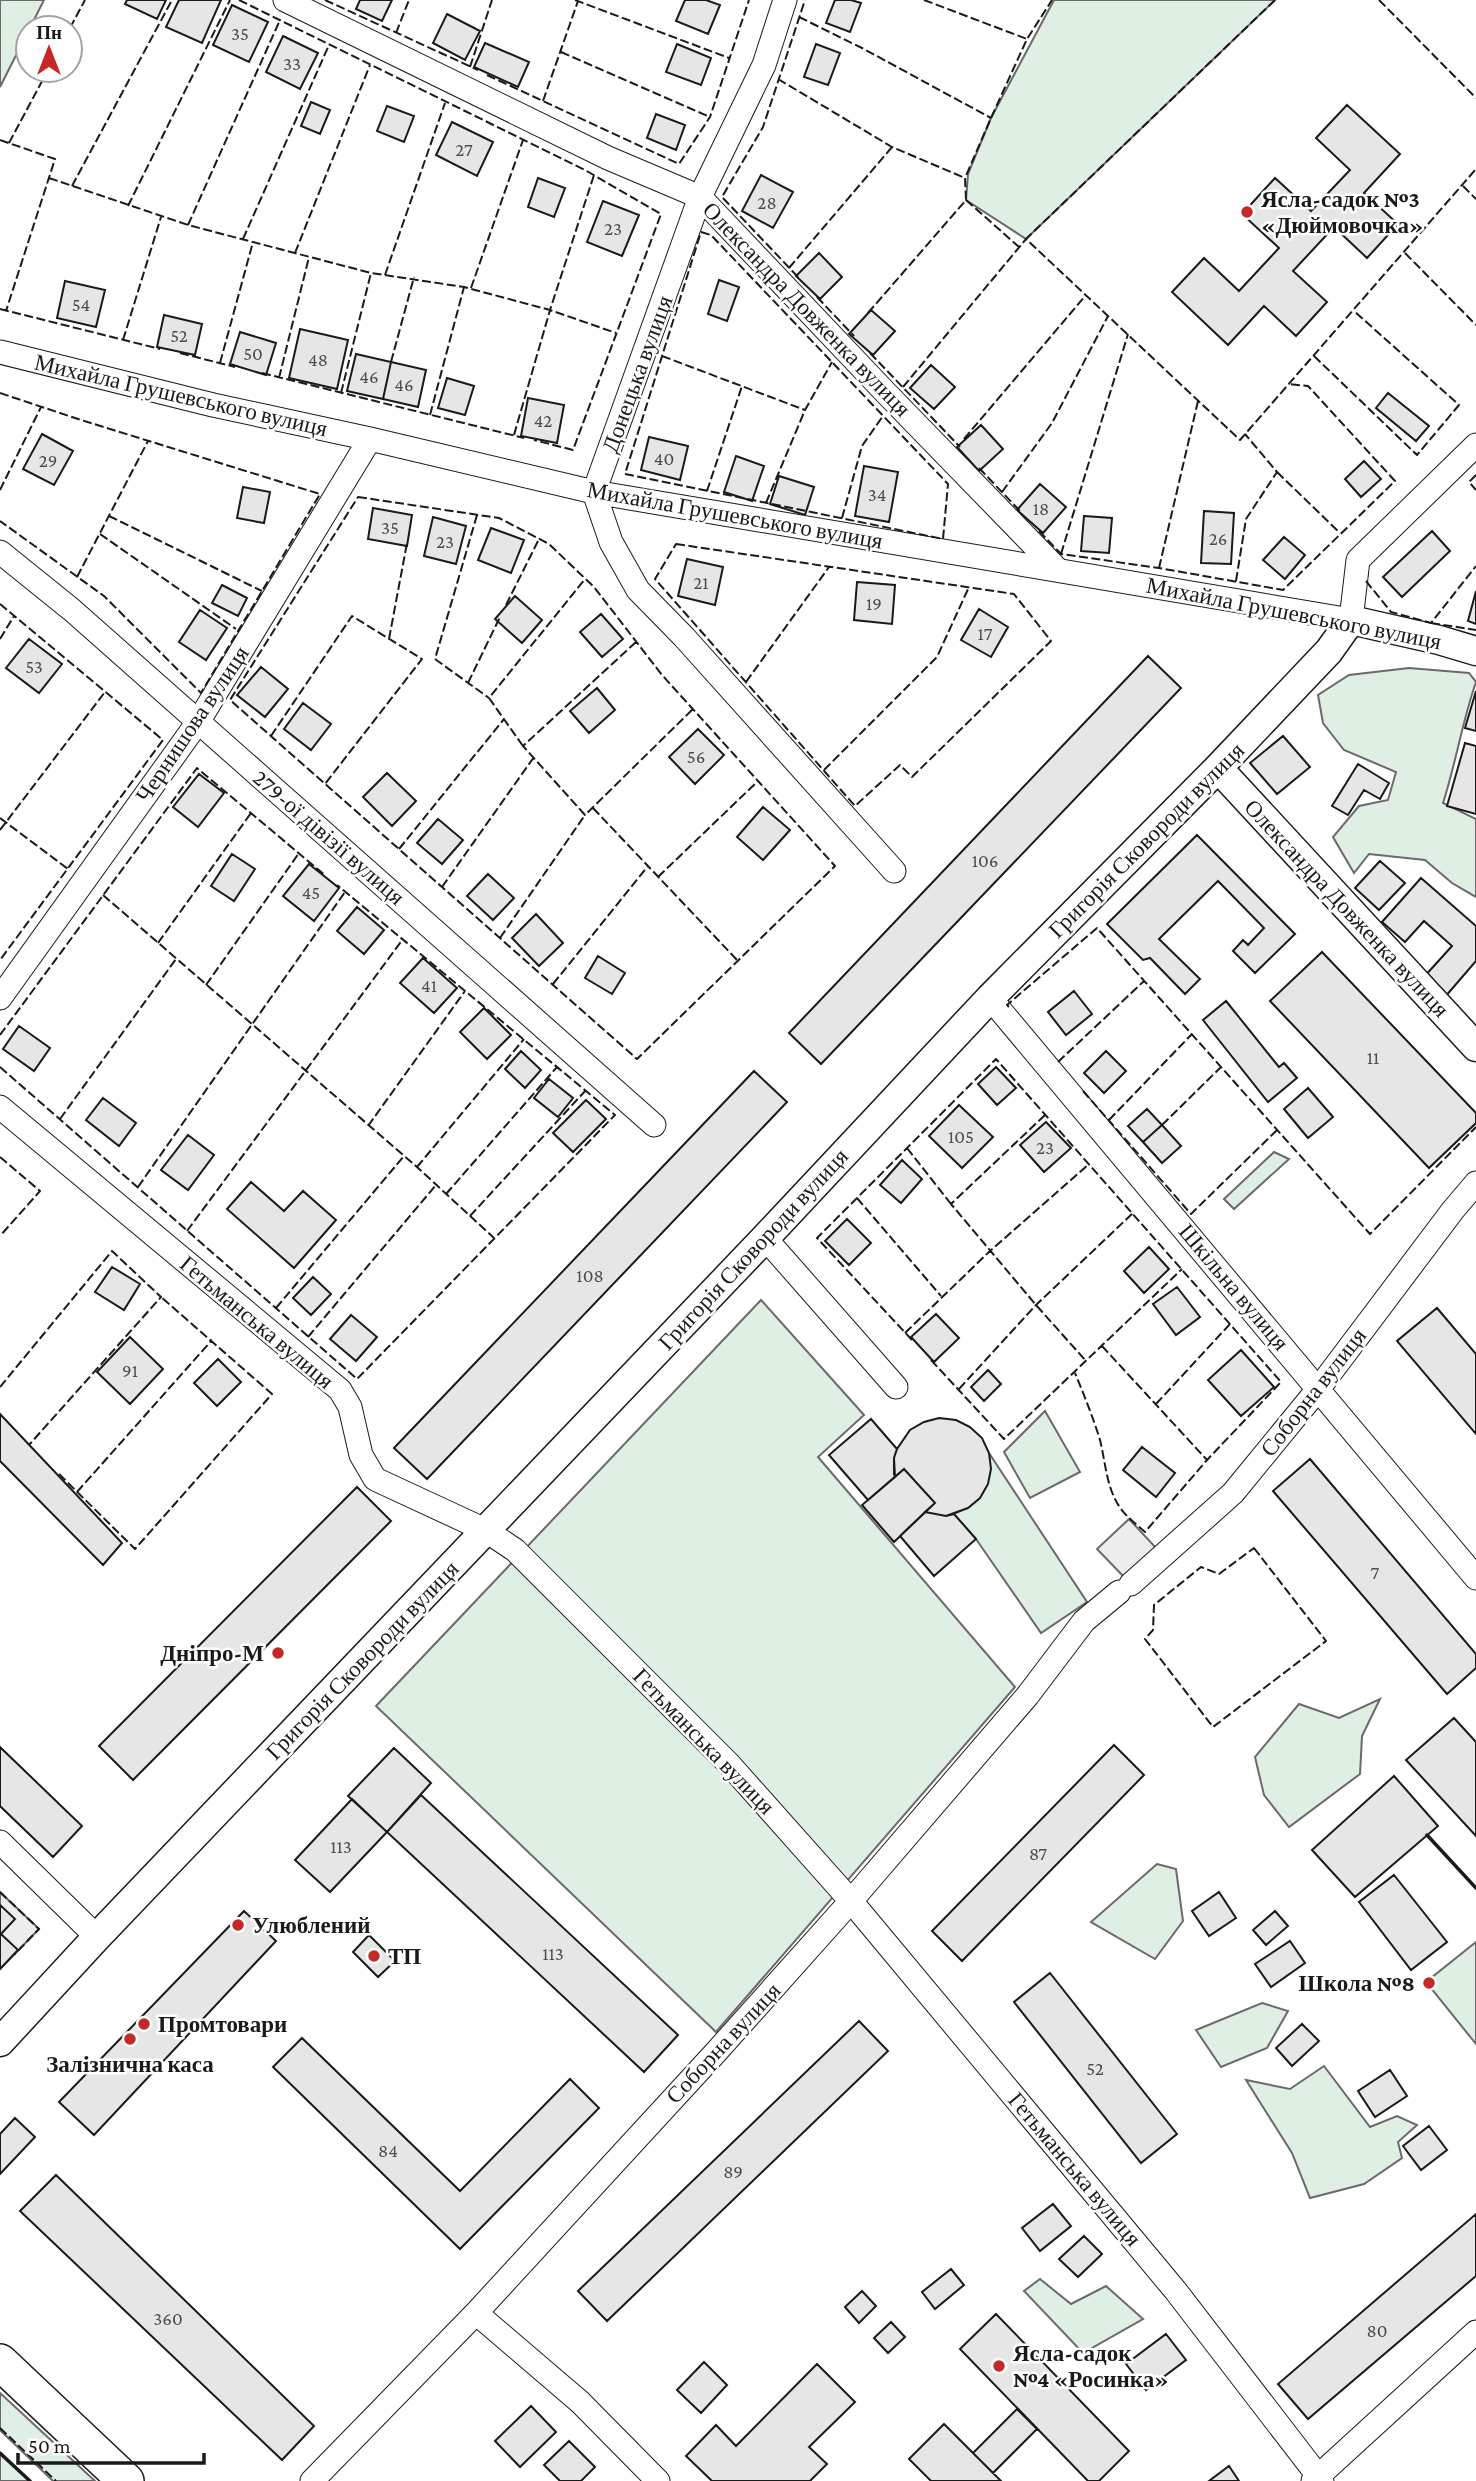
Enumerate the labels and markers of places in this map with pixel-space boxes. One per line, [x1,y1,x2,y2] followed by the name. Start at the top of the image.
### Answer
[1261,186,1423,238] place label: Ясла-садок №3 «Дюймовочка»
[1239,204,1255,220] marker: Ясла-садок №3 «Дюймовочка»
[160,1640,264,1666] place label: Днiпро-М
[270,1645,286,1661] marker: Днiпро-М
[252,1912,371,1938] place label: Улюблений
[230,1917,246,1933] marker: Улюблений
[388,1943,421,1969] place label: ТП
[366,1948,382,1964] marker: ТП
[1298,1970,1415,1996] place label: Школа №8
[1421,1975,1437,1991] marker: Школа №8
[158,2011,287,2037] place label: Промтовари
[136,2016,152,2032] marker: Промтовари
[122,2031,138,2047] marker: Залiзнична каса
[46,2051,214,2077] place label: Залiзнична каса
[1013,2340,1169,2392] place label: Ясла-садок №4 «Росинка»
[991,2358,1007,2374] marker: Ясла-садок №4 «Росинка»

